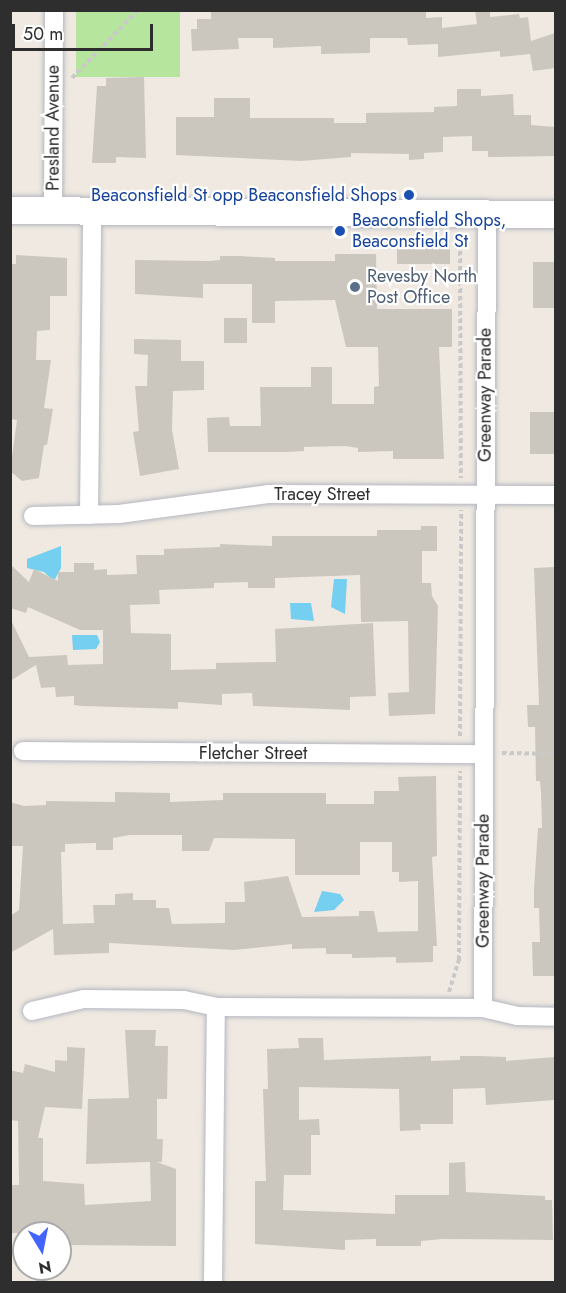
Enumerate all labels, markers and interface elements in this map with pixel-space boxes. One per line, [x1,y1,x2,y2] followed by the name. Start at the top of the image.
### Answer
[15,12,156,50] scale bar
[23,21,63,47] text: 50 m
[42,65,64,191] street label: Presland Avenue
[91,184,397,206] place label: Beaconsfield St opp Beaconsfield Shops
[402,188,416,202] marker: Beaconsfield St opp Beaconsfield Shops
[352,210,506,252] place label: Beaconsfield Shops, Beaconsfield St
[333,224,347,238] marker: Beaconsfield Shops, Beaconsfield St
[367,266,477,308] place label: Revesby North Post Office
[348,280,362,294] marker: Revesby North Post Office
[474,328,496,462] street label: Greenway Parade
[274,483,370,505] street label: Tracey Street
[199,742,307,764] street label: Fletcher Street
[472,814,494,948] street label: Greenway Parade
[12,1221,72,1281] north arrow
[37,1255,53,1280] text: N

